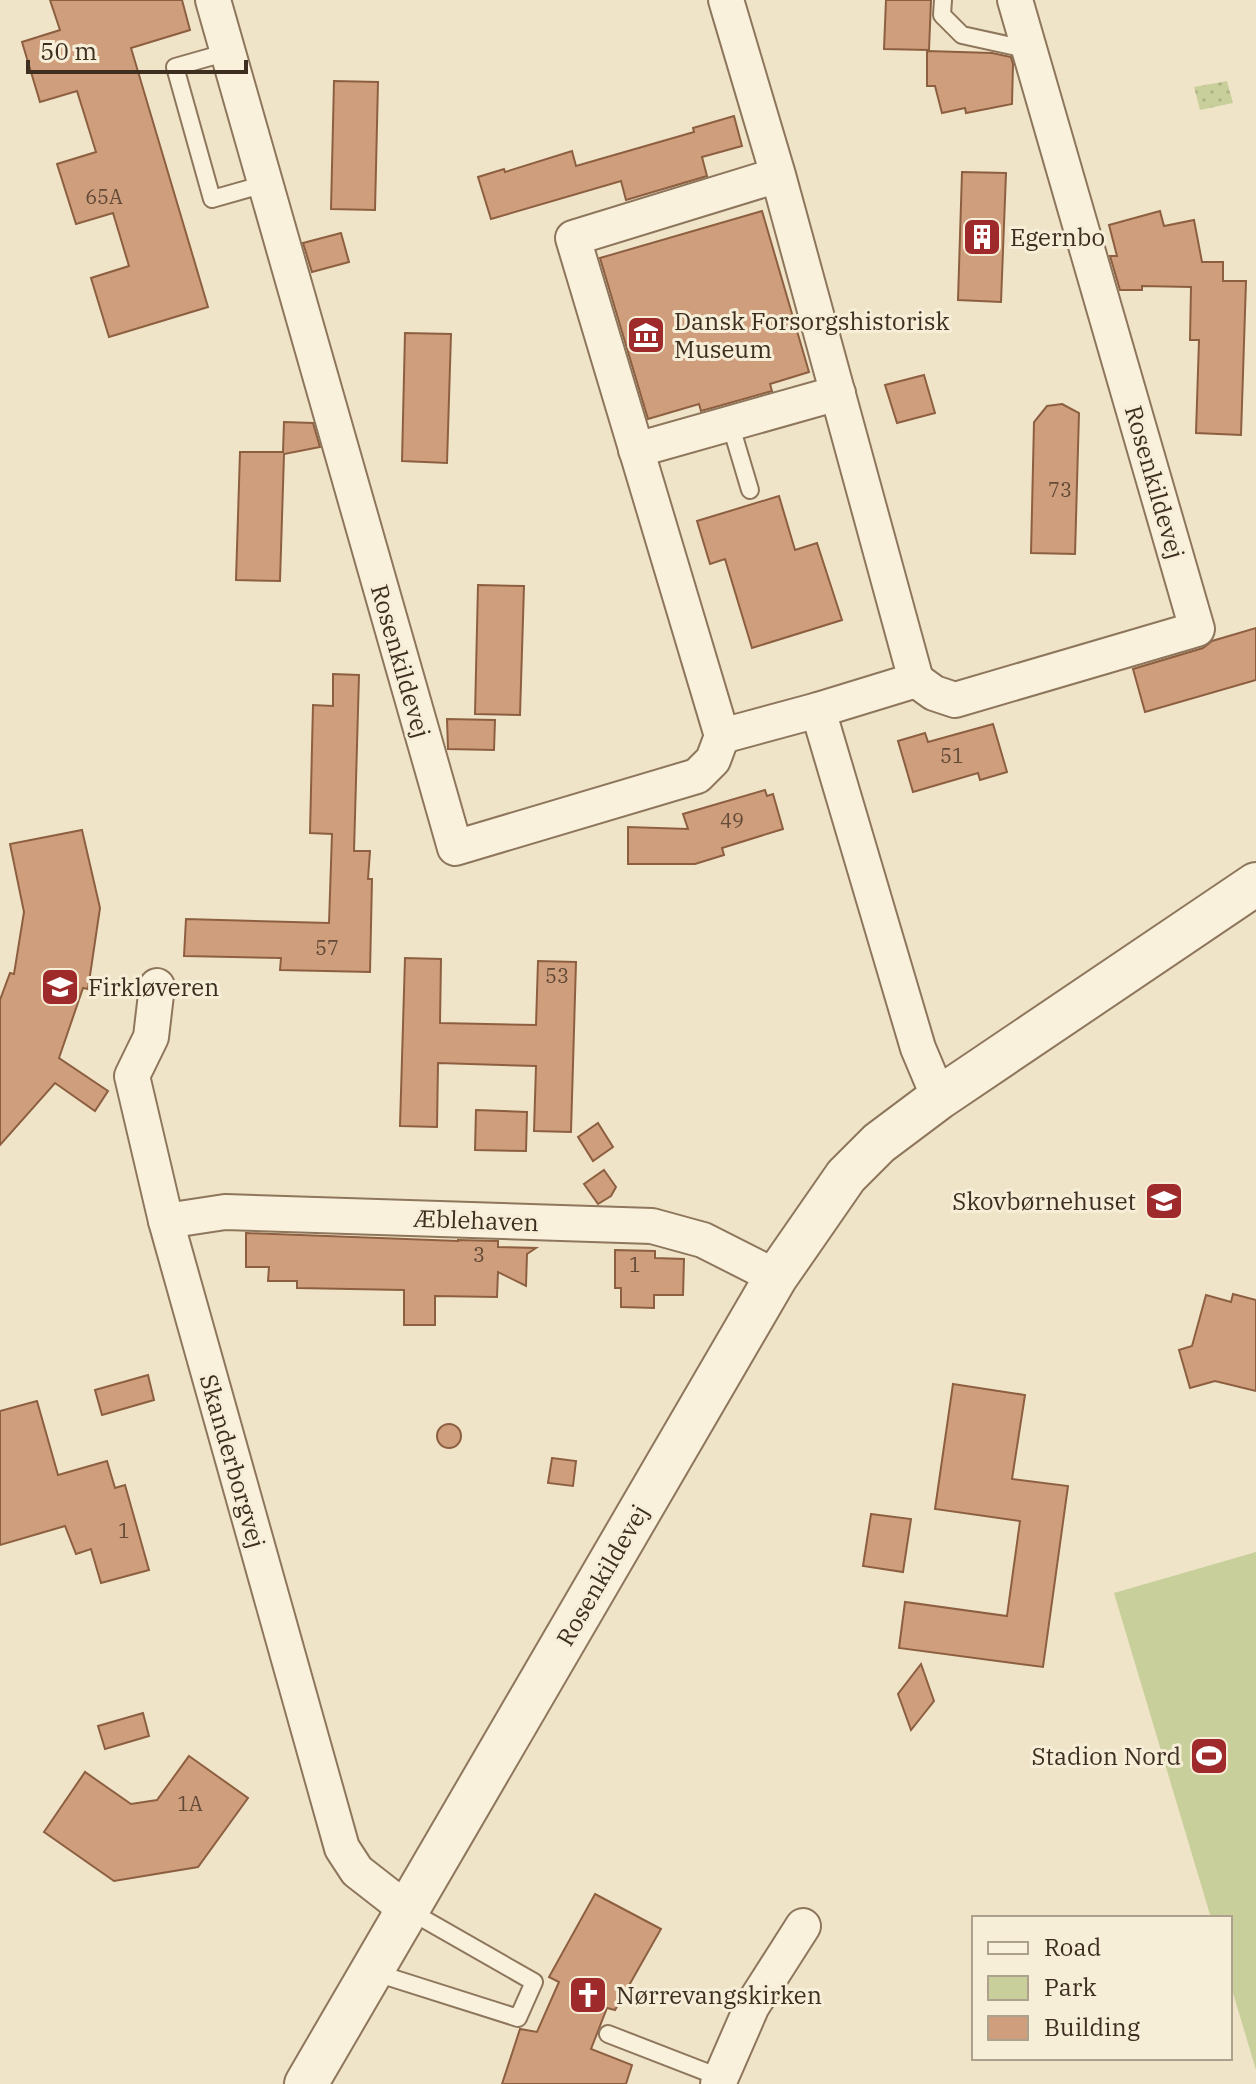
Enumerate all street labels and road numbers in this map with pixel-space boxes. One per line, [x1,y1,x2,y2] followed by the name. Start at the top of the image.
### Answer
[1118,402,1192,562] street label: Rosenkildevej
[364,581,438,741] street label: Rosenkildevej
[413,1202,539,1238] street label: Æblehaven
[193,1370,273,1552] street label: Skanderborgvej
[549,1499,655,1651] street label: Rosenkildevej

